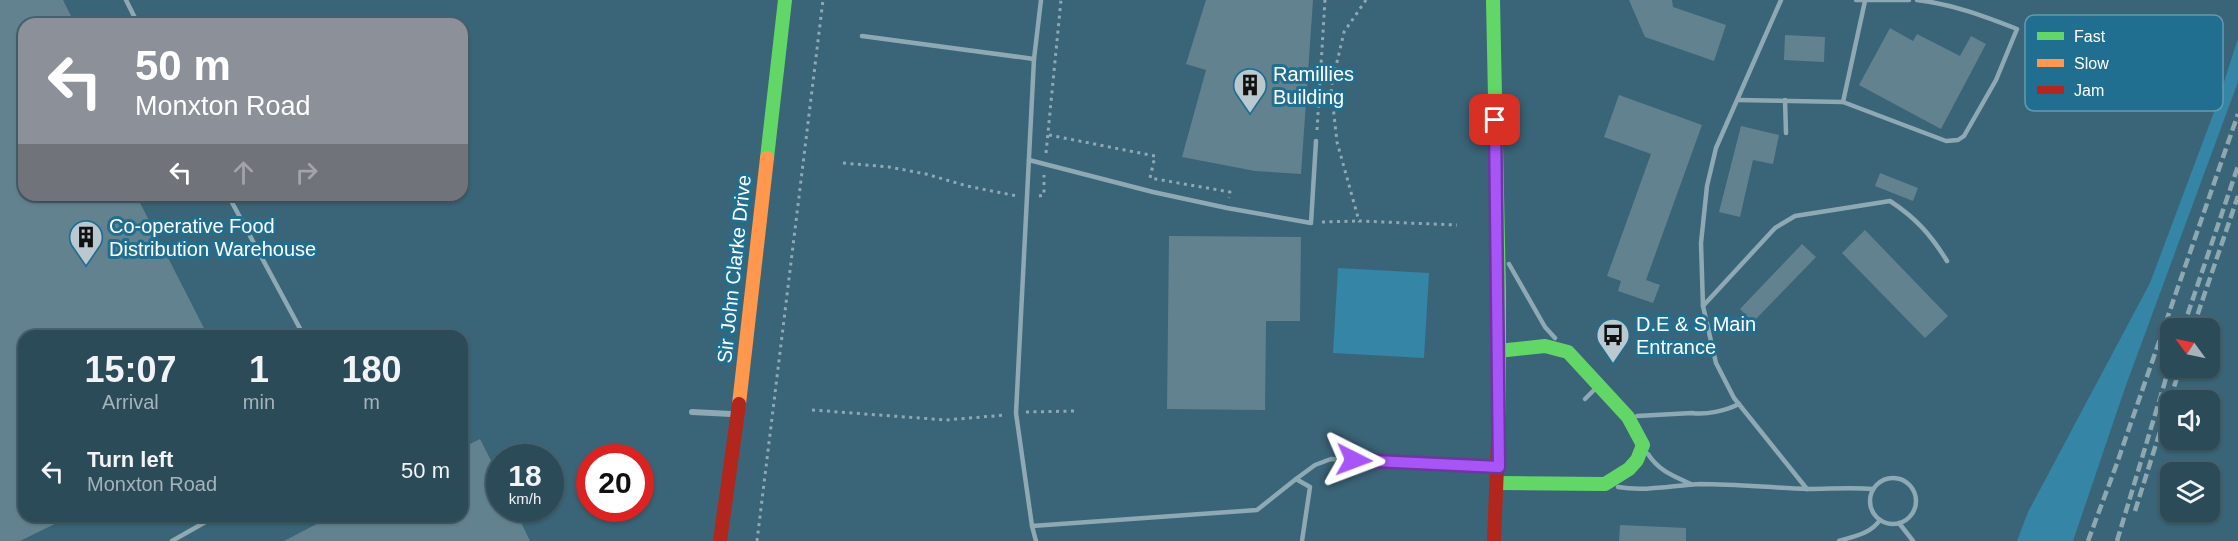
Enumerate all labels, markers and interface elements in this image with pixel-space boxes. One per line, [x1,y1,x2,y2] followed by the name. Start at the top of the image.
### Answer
[2025,15,2223,111] legend
[2074,28,2106,45] text: Fast
[36,42,114,120] icon: left
[135,42,231,89] text: 50 m
[2074,55,2109,72] text: Slow
[1273,63,1354,108] place label: Ramillies Building
[1232,67,1268,114] building icon: Ramillies Building
[2074,82,2104,99] text: Jam
[135,91,311,121] text: Monxton Road
[1469,94,1520,145] pin
[1478,103,1511,136] icon: arrive
[164,156,197,189] icon: left
[227,156,260,189] icon: ahead
[290,156,323,189] icon: right
[713,174,755,364] street label: Sir John Clarke Drive
[109,215,316,260] place label: Co-operative Food Distribution Warehouse
[68,219,104,266] building icon: Co-operative Food Distribution Warehouse
[1636,313,1756,358] place label: D.E & S Main Entrance
[1595,317,1631,364] bus stop icon: D.E & S Main Entrance
[2160,318,2220,378] north arrow
[2160,318,2220,522] map controls
[84,349,176,390] text: 15:07
[249,349,269,390] text: 1
[341,349,402,390] text: 180
[2160,390,2220,450] button: sound
[102,391,159,413] text: Arrival
[243,391,275,413] text: min
[363,391,380,413] text: m
[1322,428,1386,492] position arrow
[576,444,654,522] speed limit sign: 20
[87,447,173,472] text: Turn left
[36,455,69,488] icon: left
[401,458,450,483] text: 50 m
[508,459,542,492] text: 18
[2160,462,2220,522] button: layers
[87,473,217,495] text: Monxton Road
[509,490,541,507] text: km/h

